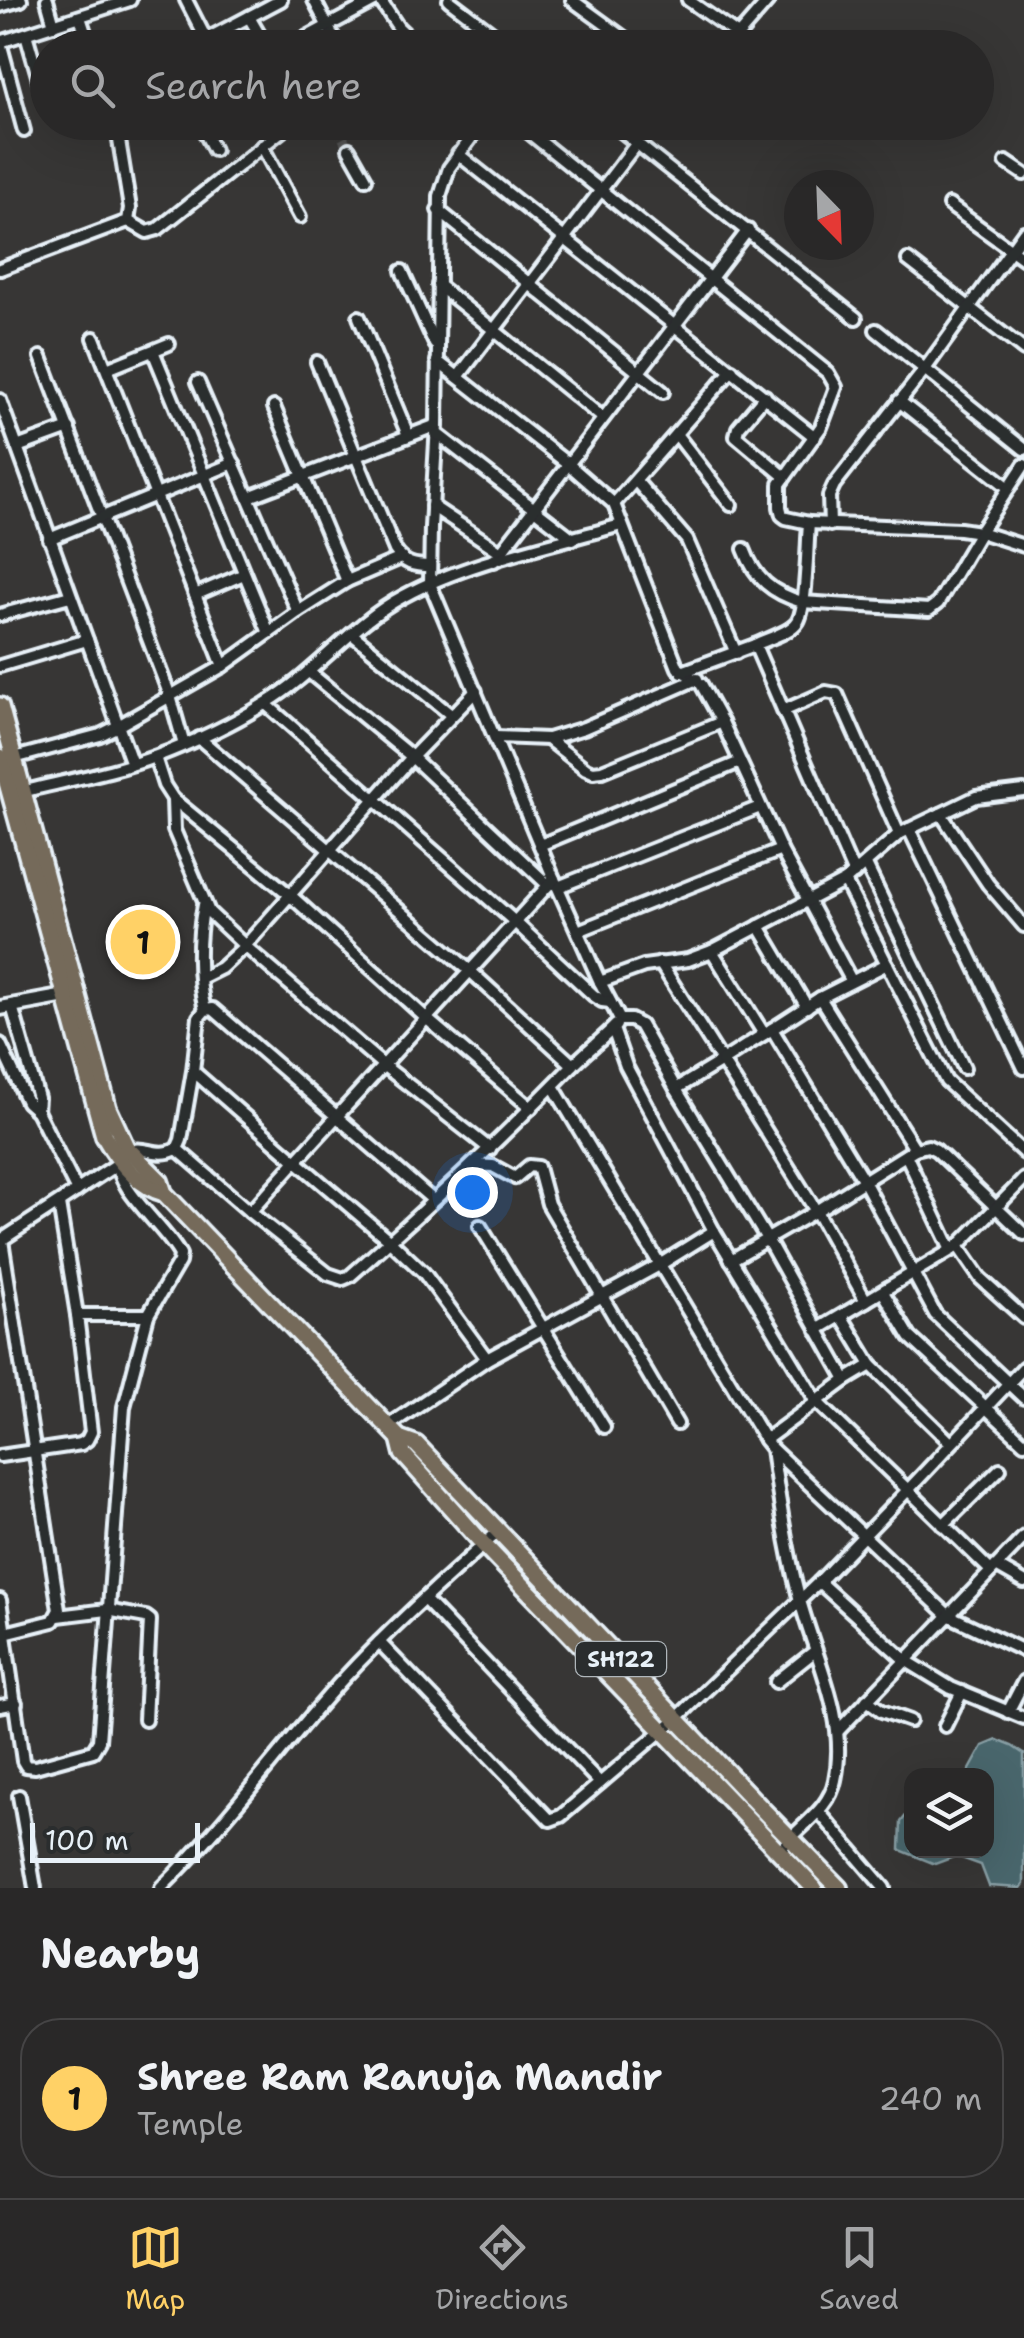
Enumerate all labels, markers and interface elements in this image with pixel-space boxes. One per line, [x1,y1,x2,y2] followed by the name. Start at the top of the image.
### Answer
[30,30,994,140] search box
[65,58,120,113] icon: search
[145,60,362,111] text: Search here
[784,170,874,260] north arrow
[110,904,176,980] pin: 1
[447,1167,498,1218] your location
[576,1642,666,1676] road number: SH122
[904,1768,994,1858] map controls
[904,1768,994,1858] button: layers
[30,1818,200,1862] scale bar
[45,1821,129,1859] text: 100 m
[40,1925,200,1981] text: Nearby
[137,2051,662,2102] text: Shree Ram Ranuja Mandir
[67,2077,82,2120] text: 1
[879,2077,982,2120] text: 240 m
[137,2102,244,2145] text: Temple
[125,2220,185,2318] tab: Map
[436,2220,569,2318] tab: Directions
[819,2220,899,2318] tab: Saved

